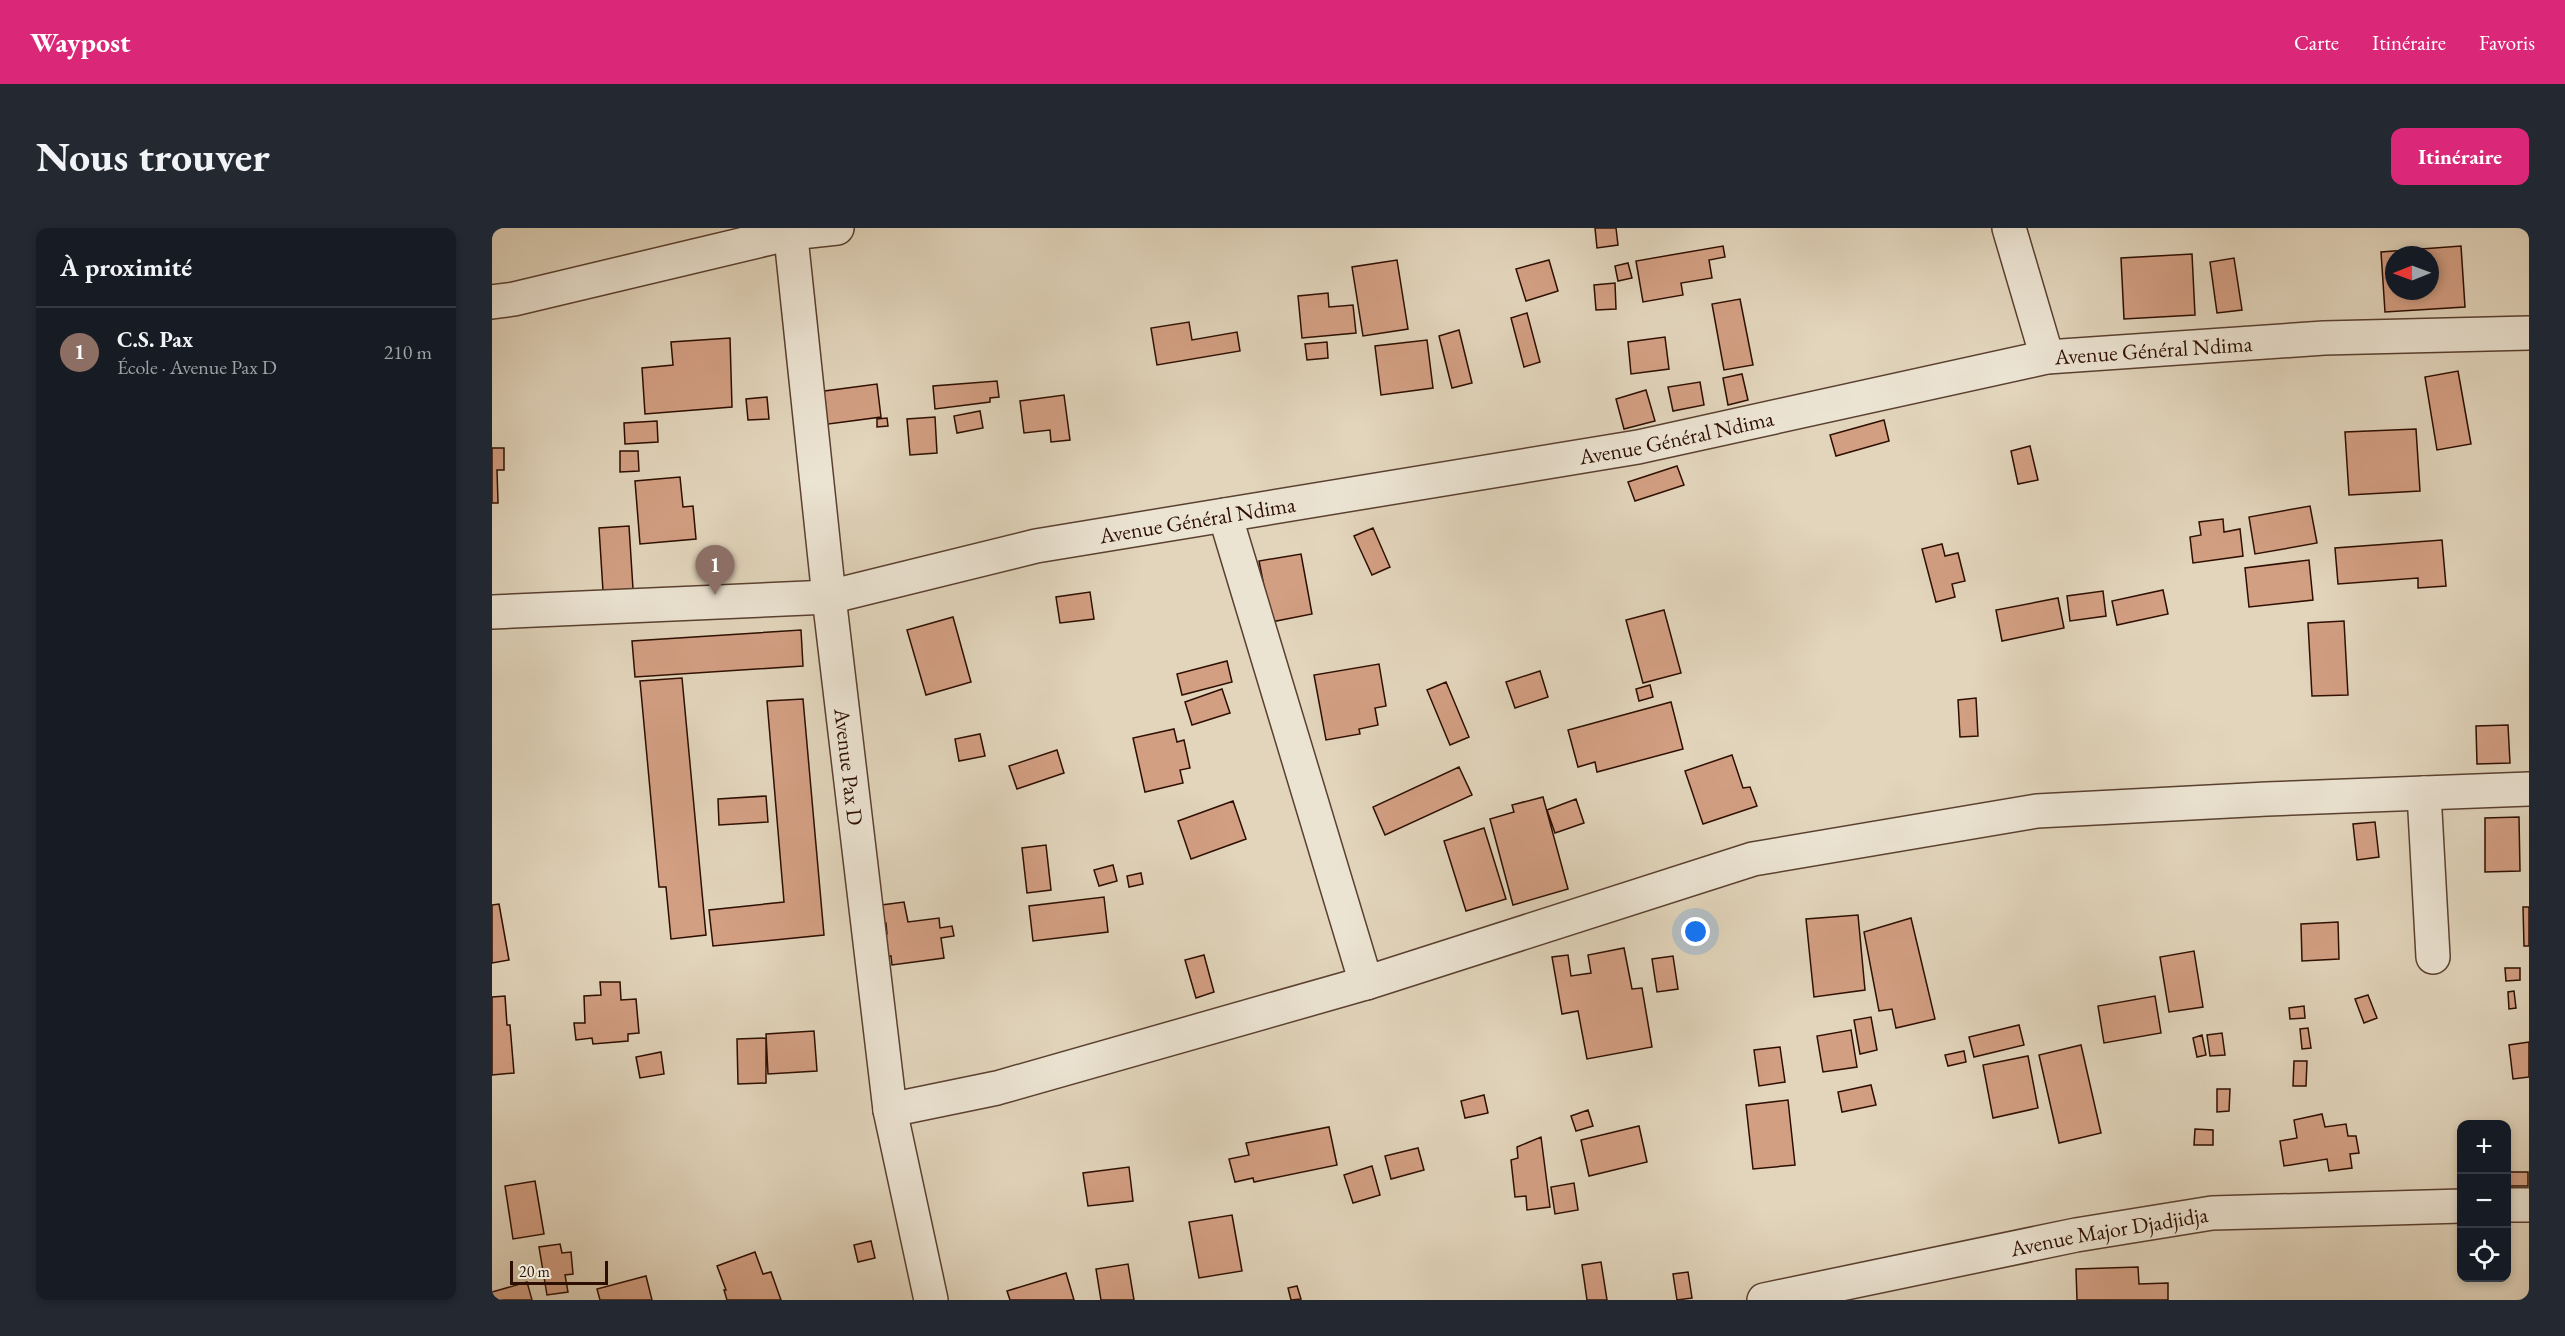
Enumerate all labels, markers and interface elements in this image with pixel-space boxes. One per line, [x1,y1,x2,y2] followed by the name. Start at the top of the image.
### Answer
[30,24,131,60] text: Waypost
[2294,29,2339,56] text: Carte
[2372,29,2446,56] text: Itinéraire
[2479,29,2535,56] text: Favoris
[2391,128,2529,185] button: Itinéraire
[36,129,270,184] text: Nous trouver
[2385,246,2439,300] north arrow
[60,250,192,284] text: À proximité
[117,325,193,354] text: C.S. Pax
[2053,328,2253,371] street label: Avenue Général Ndima
[74,339,85,365] text: 1
[384,339,432,365] text: 210 m
[117,354,277,380] text: École · Avenue Pax D
[1576,403,1777,471] street label: Avenue Général Ndima
[1096,489,1298,550] street label: Avenue Général Ndima
[696,546,734,595] pin: 1
[828,706,871,827] street label: Avenue Pax D
[1681,917,1710,946] your location
[2457,1120,2511,1282] map controls
[2457,1120,2511,1174] button: +
[2457,1174,2511,1228] button: −
[2007,1199,2210,1263] street label: Avenue Major Djadjidja
[2457,1228,2511,1282] button: locate
[510,1258,608,1286] scale bar
[519,1261,550,1282] text: 20 m

